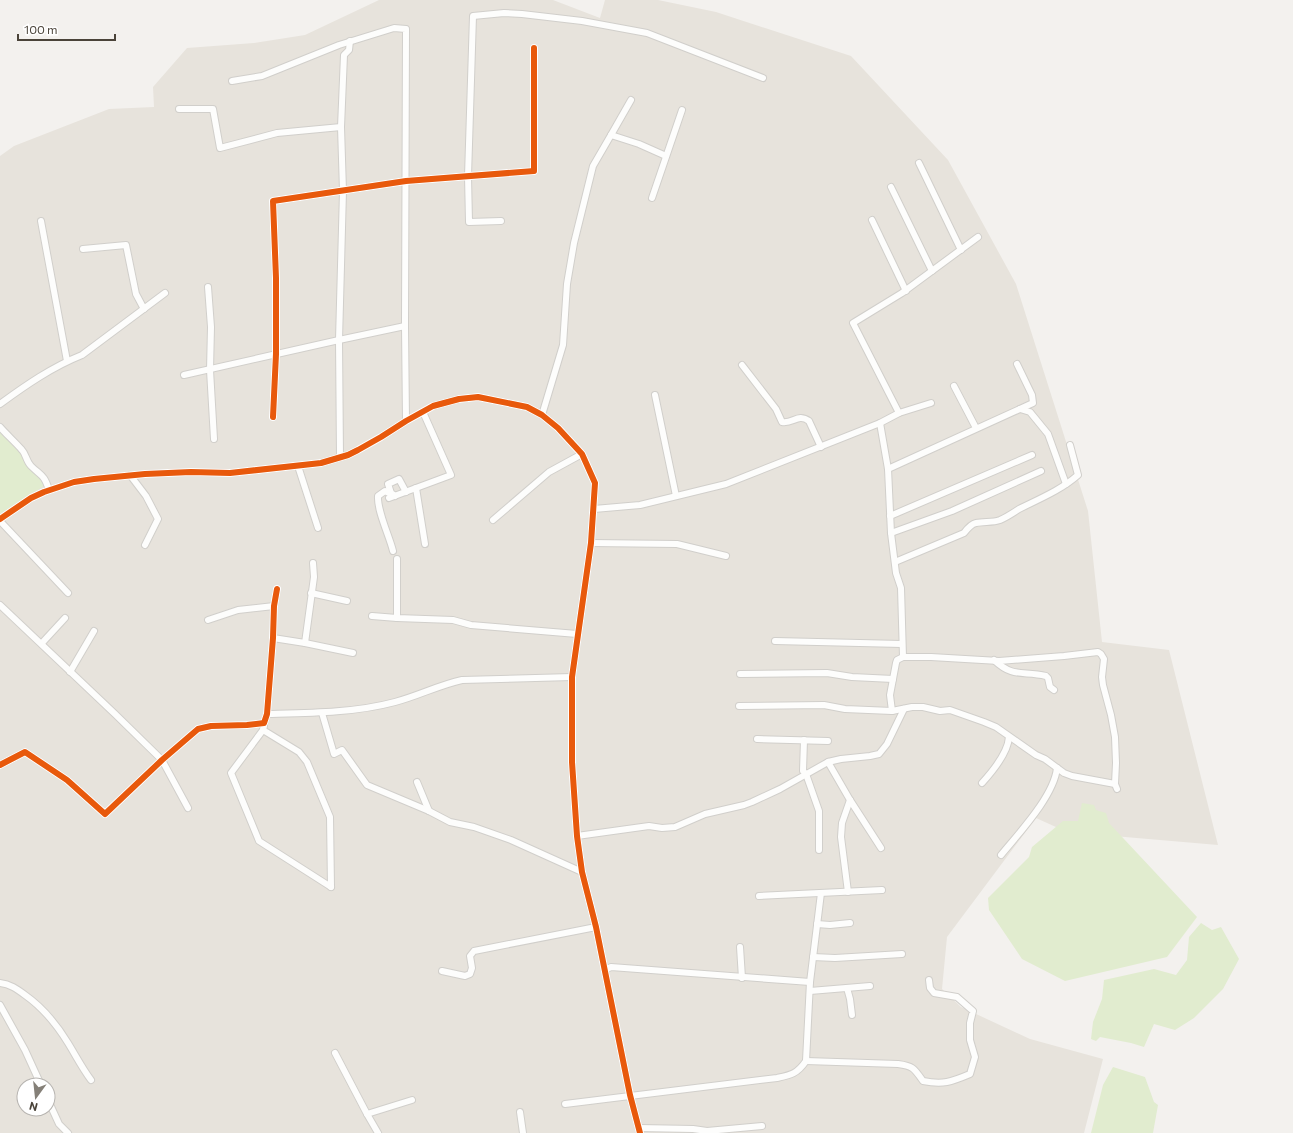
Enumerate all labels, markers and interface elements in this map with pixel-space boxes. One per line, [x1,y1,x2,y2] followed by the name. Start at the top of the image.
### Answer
[18,16,115,42] scale bar
[24,22,58,36] text: 100 m
[16,1077,56,1117] north arrow
[28,1100,39,1114] text: N

